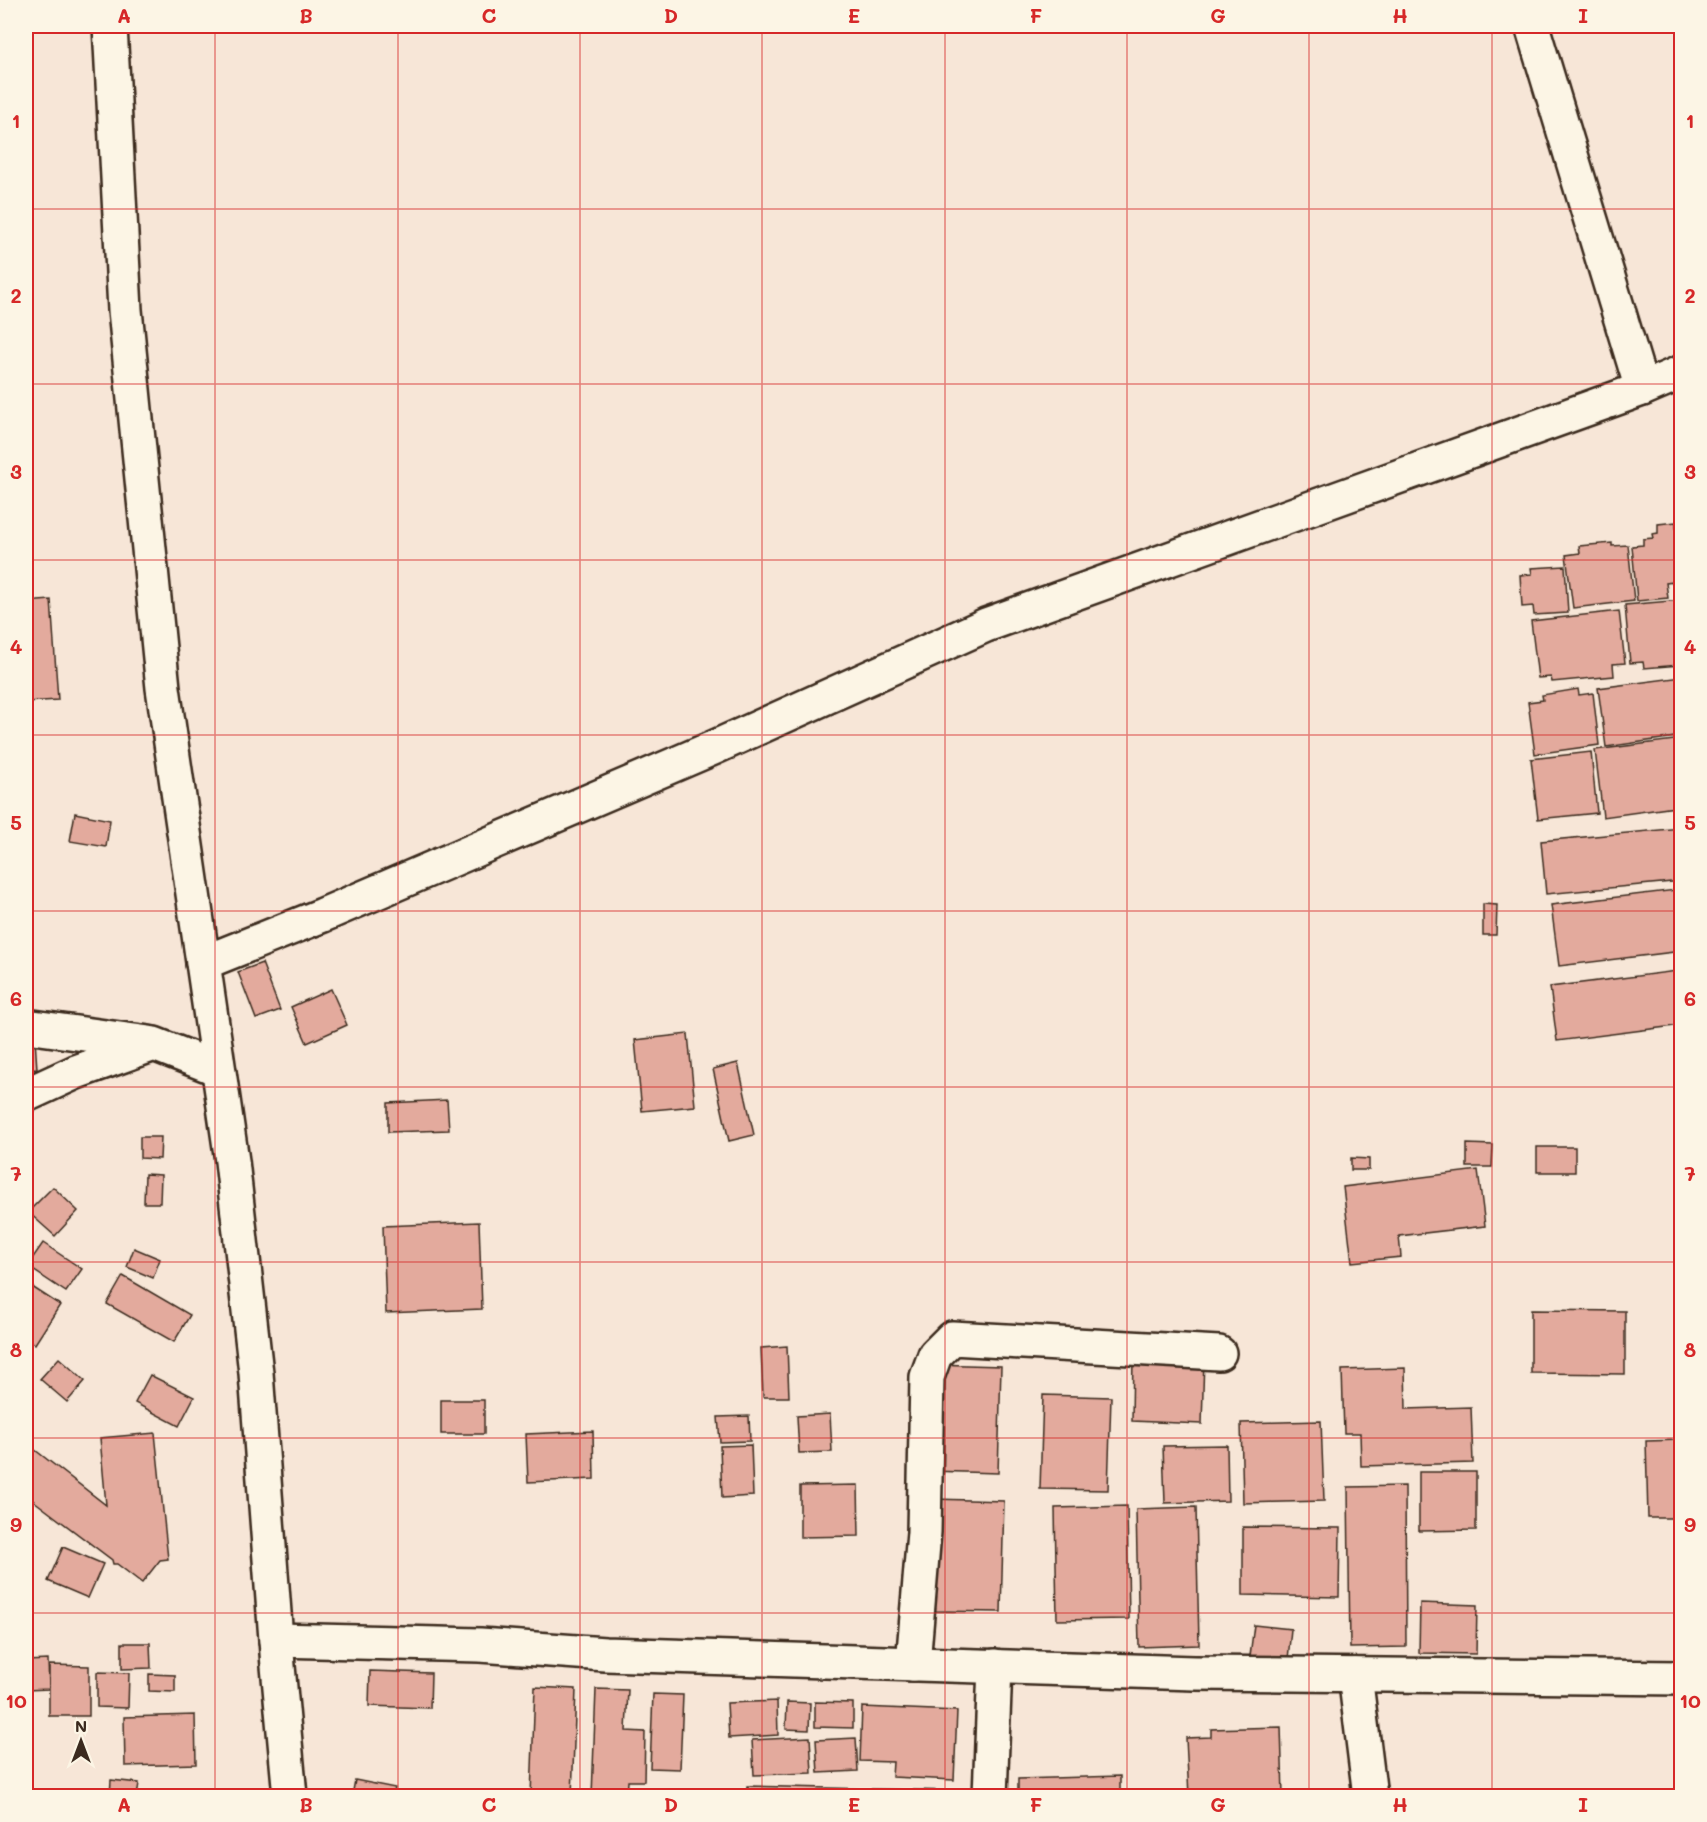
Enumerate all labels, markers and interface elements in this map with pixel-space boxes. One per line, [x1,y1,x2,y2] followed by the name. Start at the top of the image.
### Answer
[117,2,131,28] text: A
[299,2,313,28] text: B
[482,2,497,28] text: C
[664,2,678,28] text: D
[848,2,860,28] text: E
[1030,2,1043,28] text: F
[1210,2,1226,28] text: G
[1392,2,1408,28] text: H
[1578,2,1588,28] text: I
[12,107,20,133] text: 1
[1686,107,1694,133] text: 1
[10,282,22,308] text: 2
[1684,282,1696,308] text: 2
[10,458,22,484] text: 3
[1684,458,1696,484] text: 3
[10,633,23,659] text: 4
[1684,633,1697,659] text: 4
[10,809,22,835] text: 5
[1684,809,1696,835] text: 5
[10,985,22,1011] text: 6
[1684,985,1696,1011] text: 6
[10,1160,22,1186] text: 7
[1684,1160,1696,1186] text: 7
[10,1336,22,1362] text: 8
[1684,1336,1696,1362] text: 8
[10,1511,22,1537] text: 9
[1684,1511,1696,1537] text: 9
[5,1687,27,1713] text: 10
[1679,1687,1701,1713] text: 10
[51,1711,111,1771] north arrow
[75,1715,87,1736] text: N
[117,1791,131,1817] text: A
[299,1791,313,1817] text: B
[482,1791,497,1817] text: C
[664,1791,678,1817] text: D
[848,1791,860,1817] text: E
[1030,1791,1043,1817] text: F
[1210,1791,1226,1817] text: G
[1392,1791,1408,1817] text: H
[1578,1791,1588,1817] text: I

